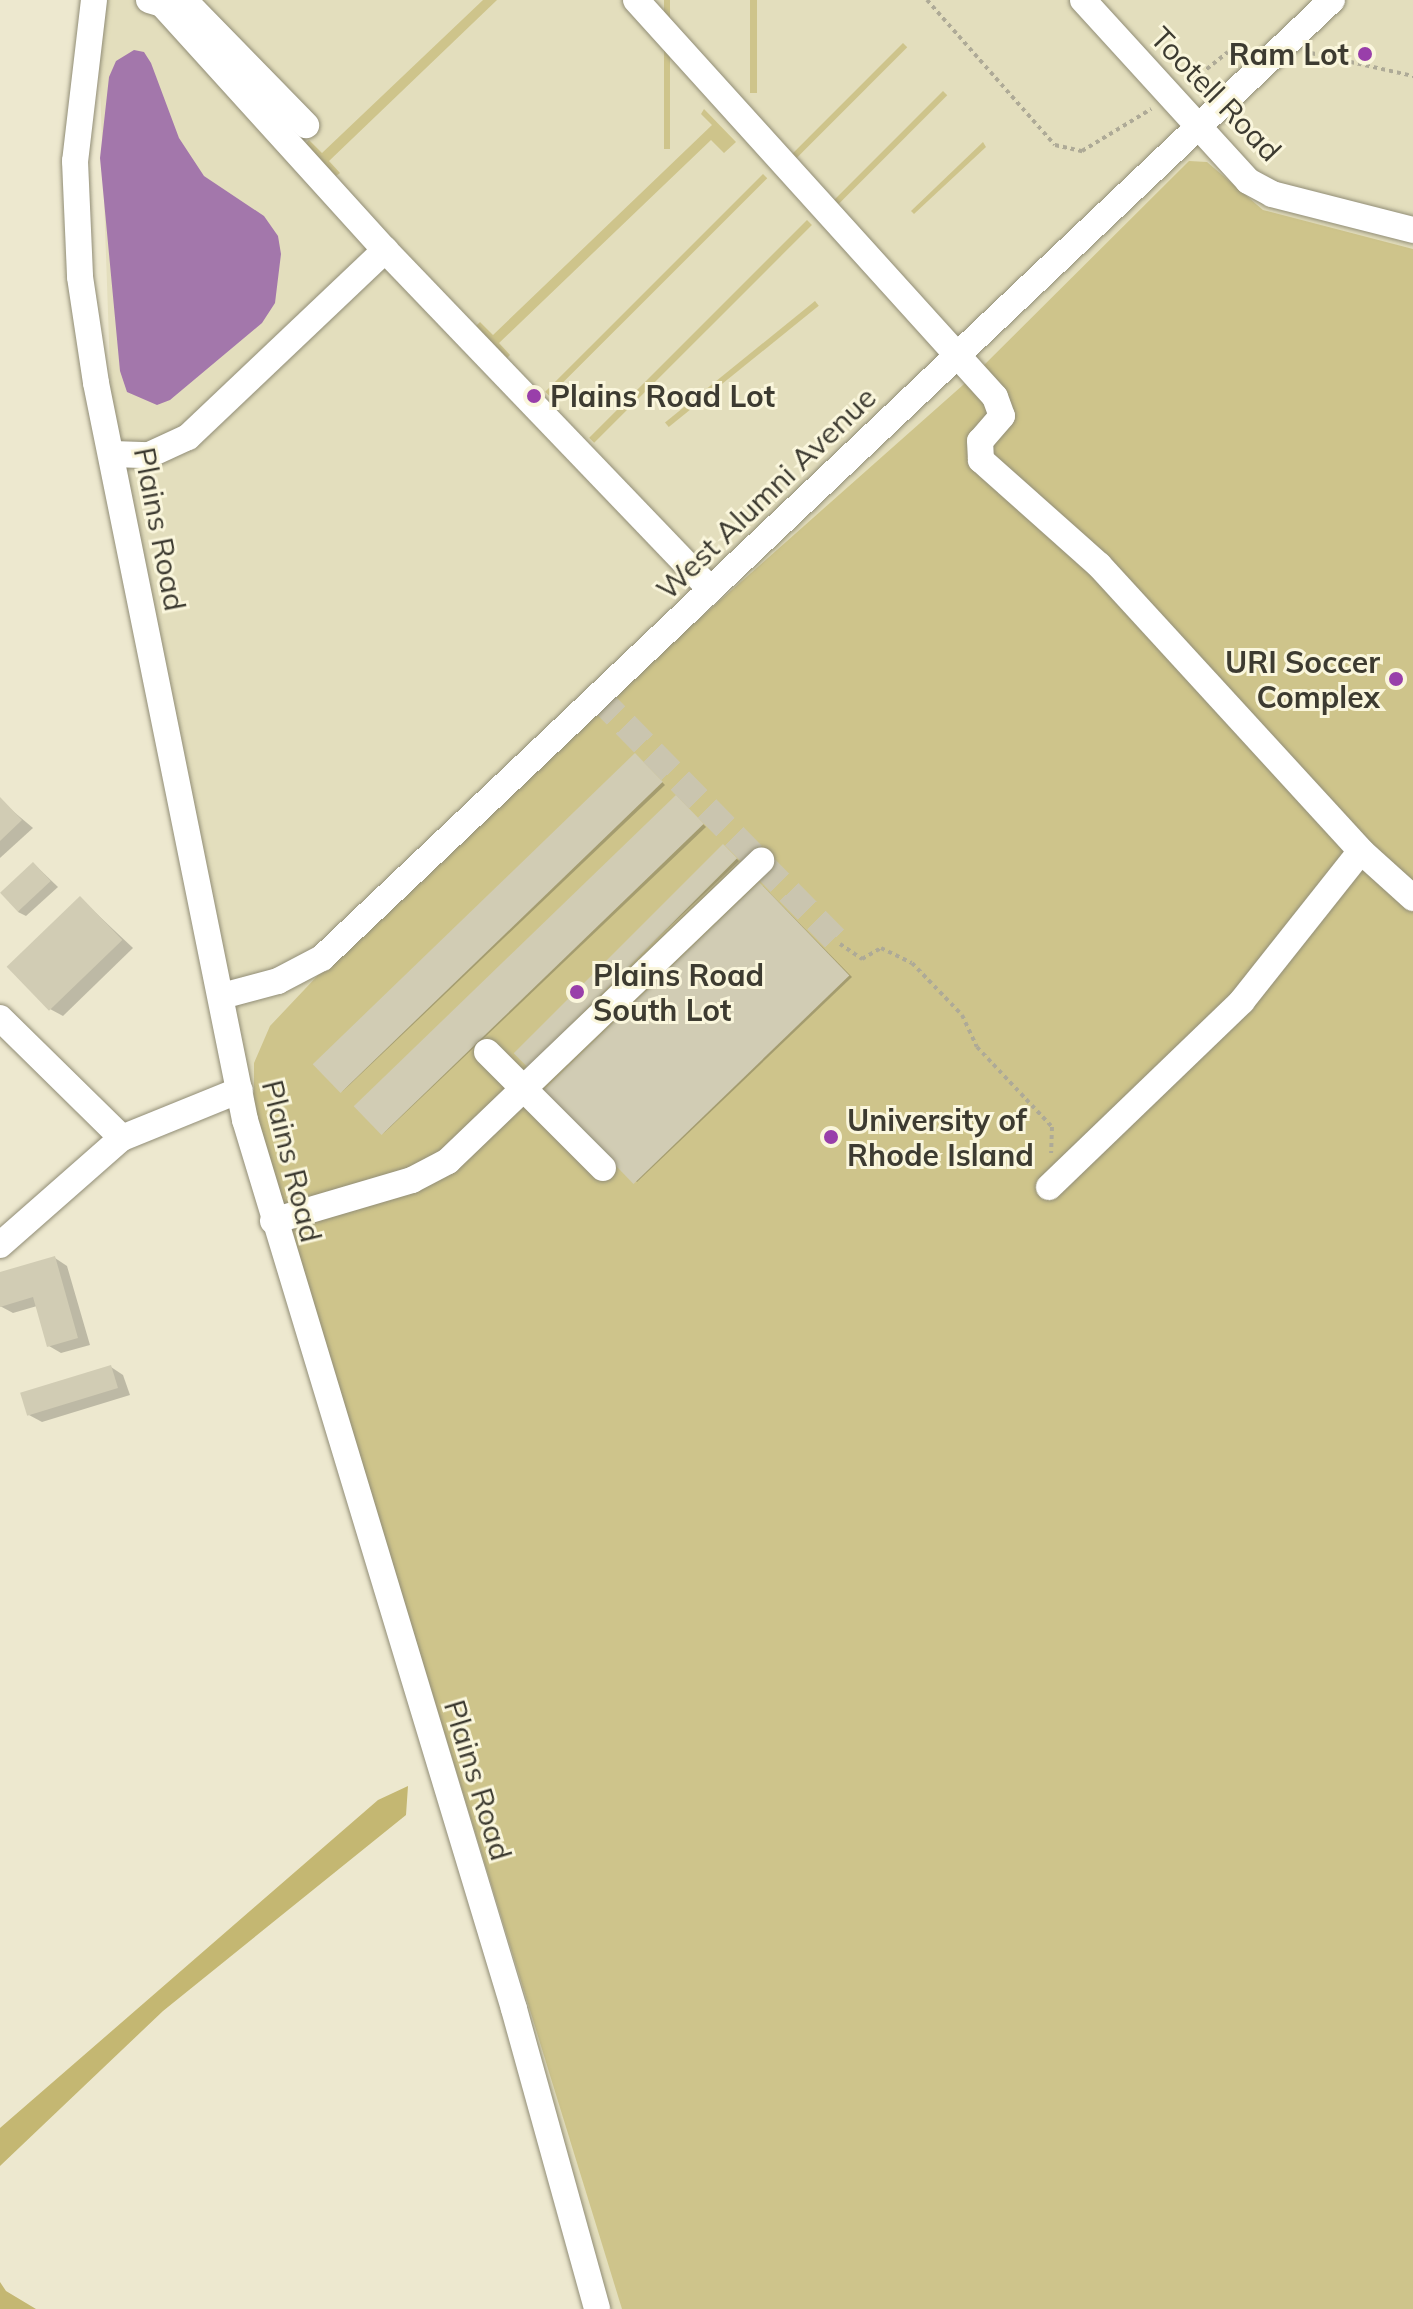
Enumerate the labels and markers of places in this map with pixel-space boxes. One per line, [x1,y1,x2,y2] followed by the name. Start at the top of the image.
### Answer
[1229,36,1349,72] place label: Ram Lot
[1356,45,1374,63] marker: Ram Lot
[550,378,775,414] place label: Plains Road Lot
[525,387,543,405] marker: Plains Road Lot
[1225,644,1380,714] place label: URI Soccer Complex
[1387,670,1405,688] marker: URI Soccer Complex
[593,957,764,1028] place label: Plains Road South Lot
[568,983,586,1001] marker: Plains Road South Lot
[847,1102,1034,1172] place label: University of Rhode Island
[822,1128,840,1146] marker: University of Rhode Island

